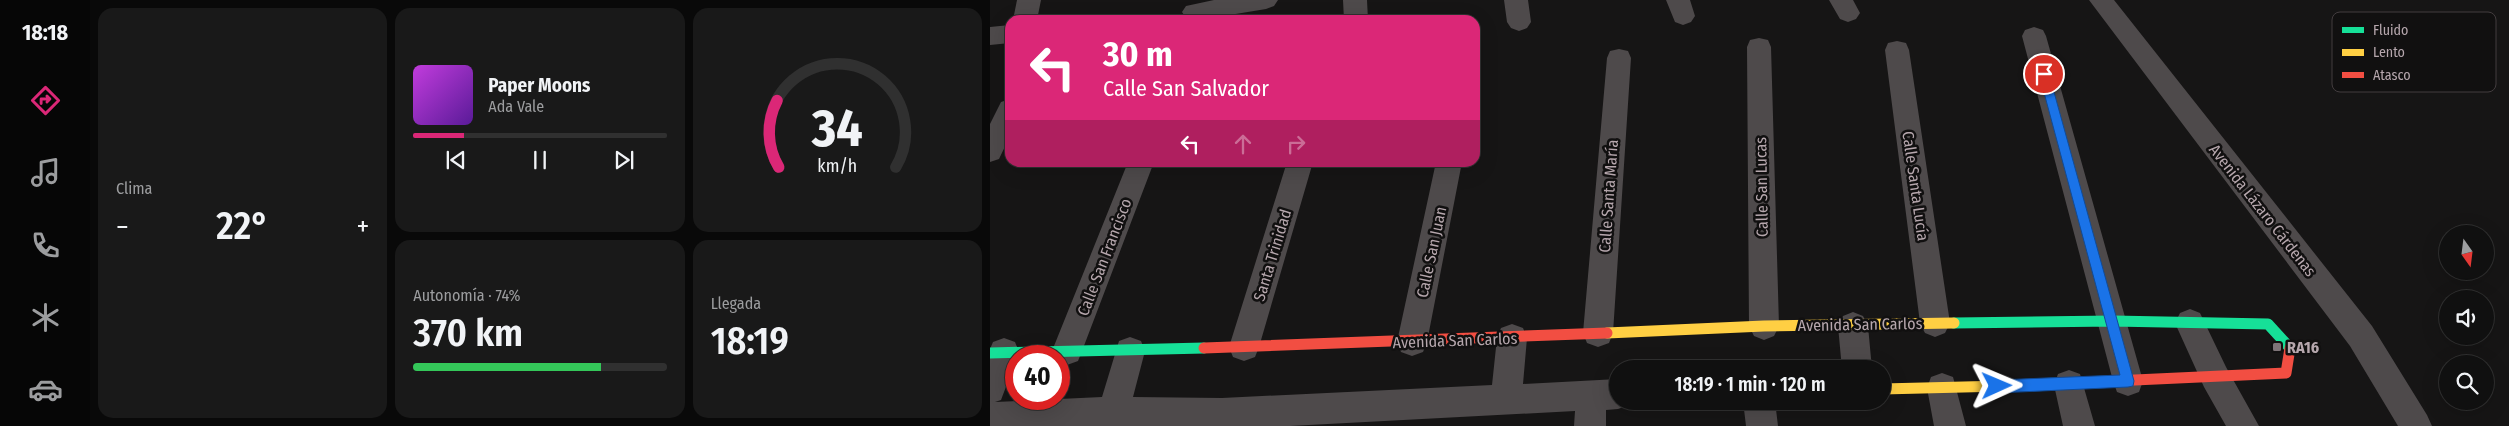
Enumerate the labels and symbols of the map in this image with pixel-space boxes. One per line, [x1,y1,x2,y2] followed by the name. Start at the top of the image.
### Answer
[2332,12,2496,92] legend
[2373,22,2408,39] text: Fluido
[2373,44,2405,61] text: Lento
[2023,53,2065,95] pin
[2373,67,2411,84] text: Atasco
[1898,130,1933,242] street label: Calle Santa Lucía
[1751,137,1772,237] street label: Calle San Lucas
[1595,139,1622,253] street label: Calle Santa María
[2205,140,2320,280] street label: Avenida Lázaro Cárdenas
[1073,196,1136,319] street label: Calle San Francisco
[1413,205,1450,299] street label: Calle San Juan
[1250,207,1295,303] street label: Santa Trinidad
[2439,225,2494,280] north arrow
[1797,314,1923,335] street label: Avenida San Carlos
[1392,329,1518,352] street label: Avenida San Carlos
[2287,338,2319,357] place label: RA16
[2271,341,2283,353] marker: RA16
[1005,345,1070,410] speed limit sign: 40
[1970,359,2022,411] position arrow

